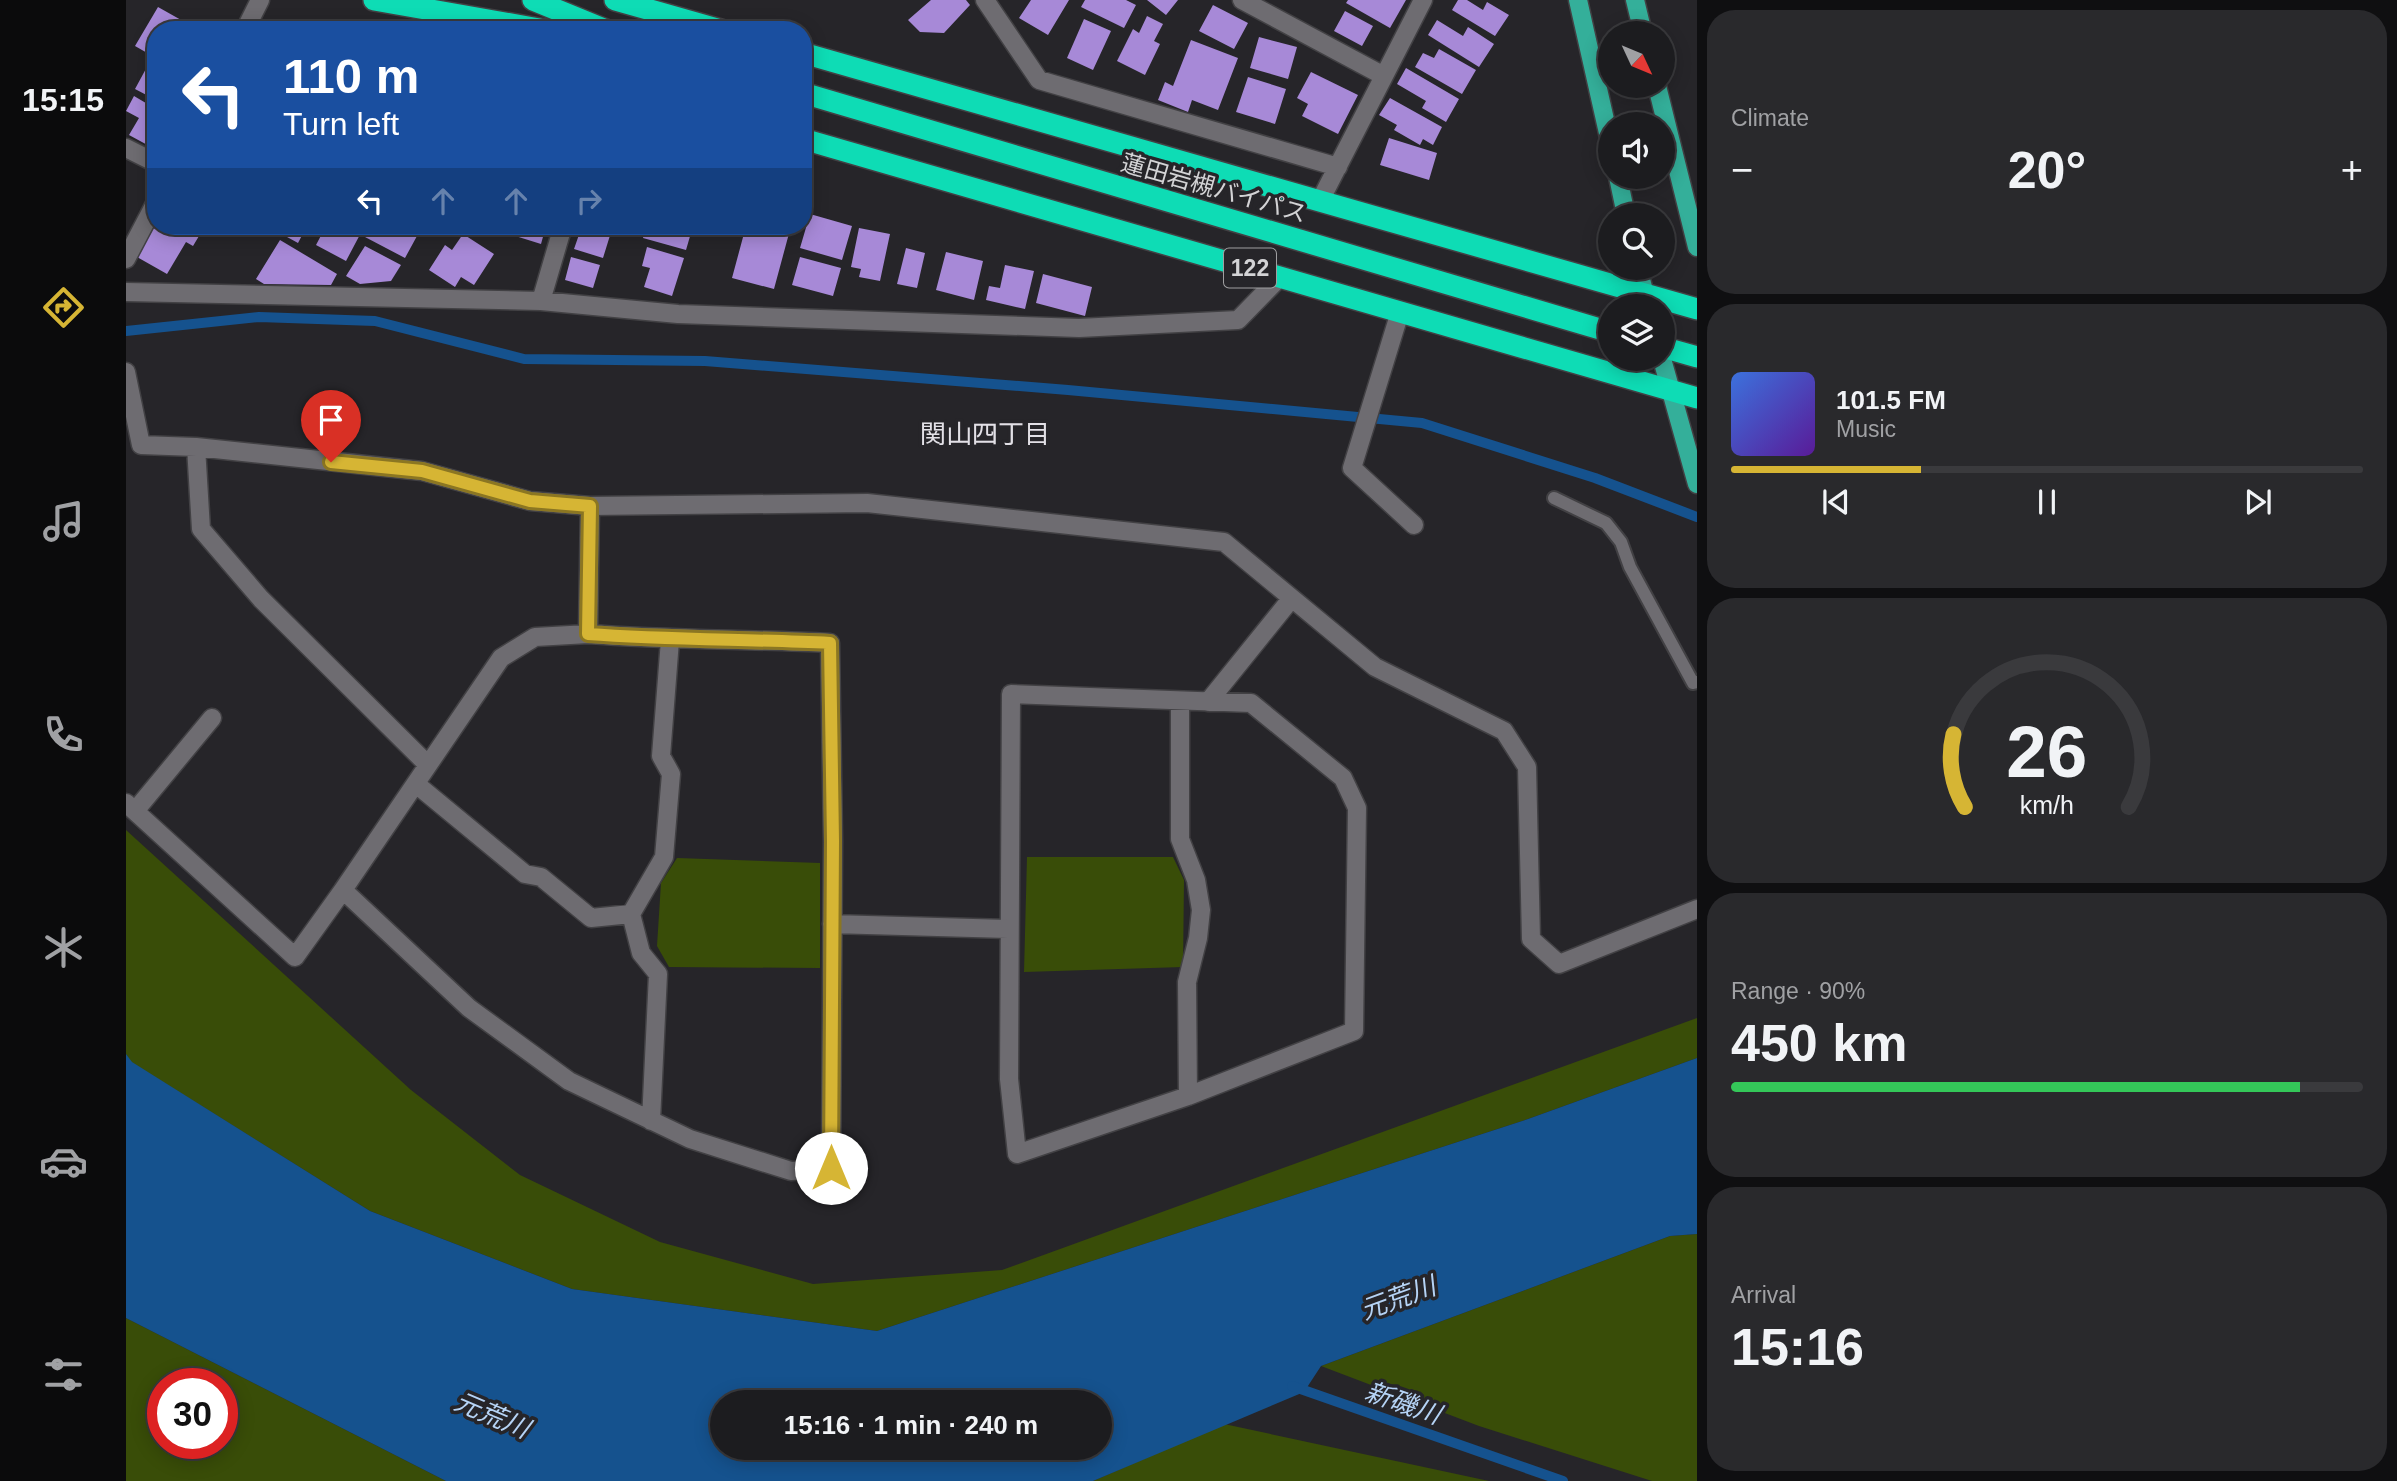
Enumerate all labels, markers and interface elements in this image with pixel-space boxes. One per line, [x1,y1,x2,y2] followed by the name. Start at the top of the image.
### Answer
[1598,21,1675,98] north arrow
[1598,21,1675,371] map controls
[168,49,259,140] icon: left
[283,49,419,103] text: 110 m
[22,82,104,118] text: 15:15
[1731,105,1809,131] text: Climate
[283,106,399,142] text: Turn left
[1598,112,1675,189] button: sound
[2008,141,2086,199] text: 20°
[1118,149,1310,227] street label: 蓮田岩槻バイパス
[1731,149,1753,191] text: −
[2341,149,2363,191] text: +
[351,182,389,220] icon: left
[424,182,462,220] icon: ahead
[497,182,535,220] icon: ahead
[570,182,608,220] icon: right
[1598,203,1675,280] button: search
[1224,248,1276,288] road number: 122
[39,283,88,332] icon: directions
[1598,294,1675,371] button: layers
[1836,385,1946,415] text: 101.5 FM
[301,390,361,462] pin
[312,401,350,439] icon: arrive
[1836,416,1896,442] text: Music
[920,419,1050,449] district label: 関山四丁目
[1817,483,1855,521] icon: previous
[2028,483,2066,521] icon: pause
[2239,483,2277,521] icon: next
[39,497,88,546] icon: music
[39,710,88,759] icon: phone
[2007,711,2087,792] text: 26
[2020,790,2074,818] text: km/h
[39,923,88,972] icon: climate
[1731,978,1865,1004] text: Range · 90%
[1731,1014,1907,1072] text: 450 km
[794,1131,868,1205] position arrow
[39,1137,88,1186] icon: car
[1356,1270,1443,1325] water label: 元荒川
[1731,1282,1796,1308] text: Arrival
[1731,1318,1864,1376] text: 15:16
[39,1350,88,1399] icon: filters
[147,1368,238,1459] speed limit sign: 30
[1361,1376,1448,1431] water label: 新磯川
[450,1386,537,1445] water label: 元荒川
[784,1410,1038,1440] text: 15:16 · 1 min · 240 m

